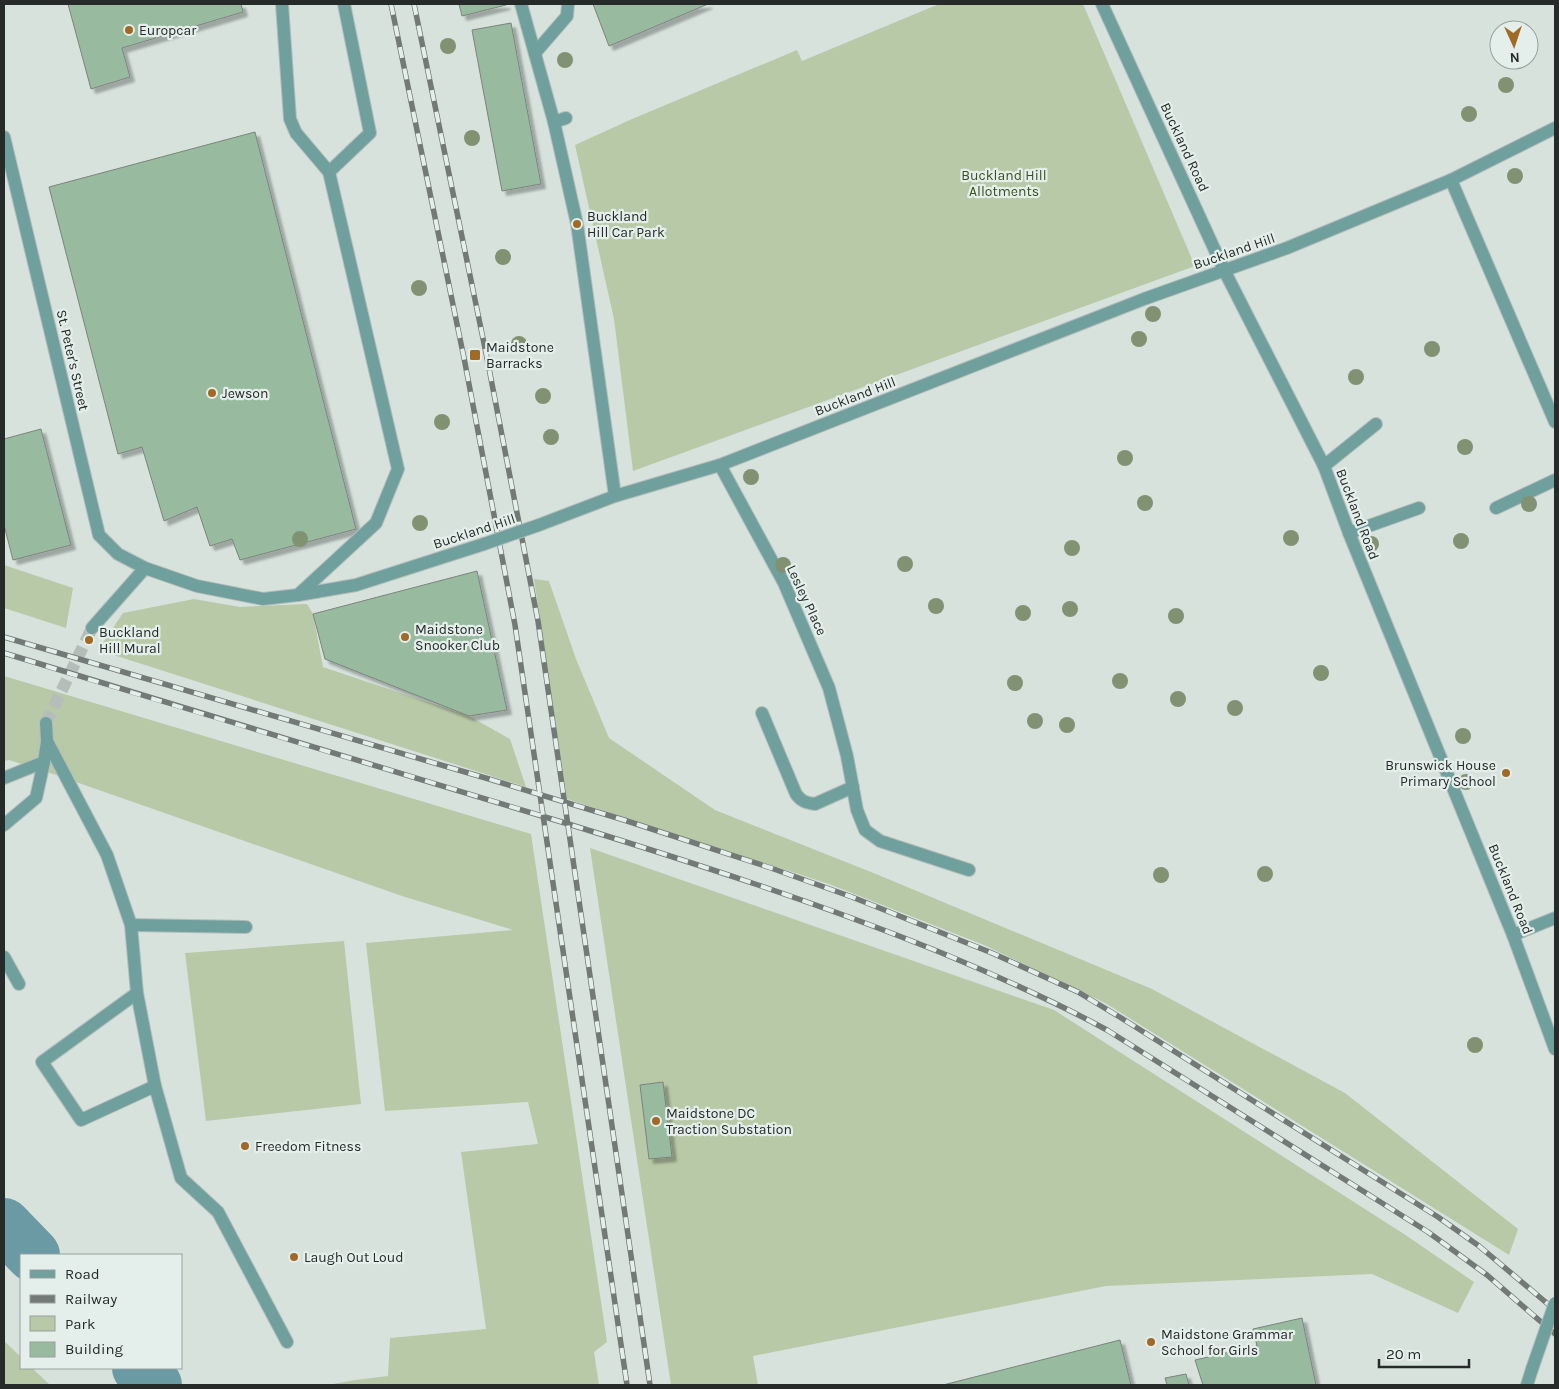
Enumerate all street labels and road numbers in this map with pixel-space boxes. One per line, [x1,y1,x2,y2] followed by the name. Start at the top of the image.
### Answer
[1157,100,1213,194] street label: Buckland Road
[1191,230,1277,273] street label: Buckland Hill
[53,308,92,412] street label: St. Peter's Street
[812,373,898,420] street label: Buckland Hill
[1332,466,1383,562] street label: Buckland Road
[431,510,517,553] street label: Buckland Hill
[783,562,830,638] street label: Lesley Place
[1485,841,1536,937] street label: Buckland Road

